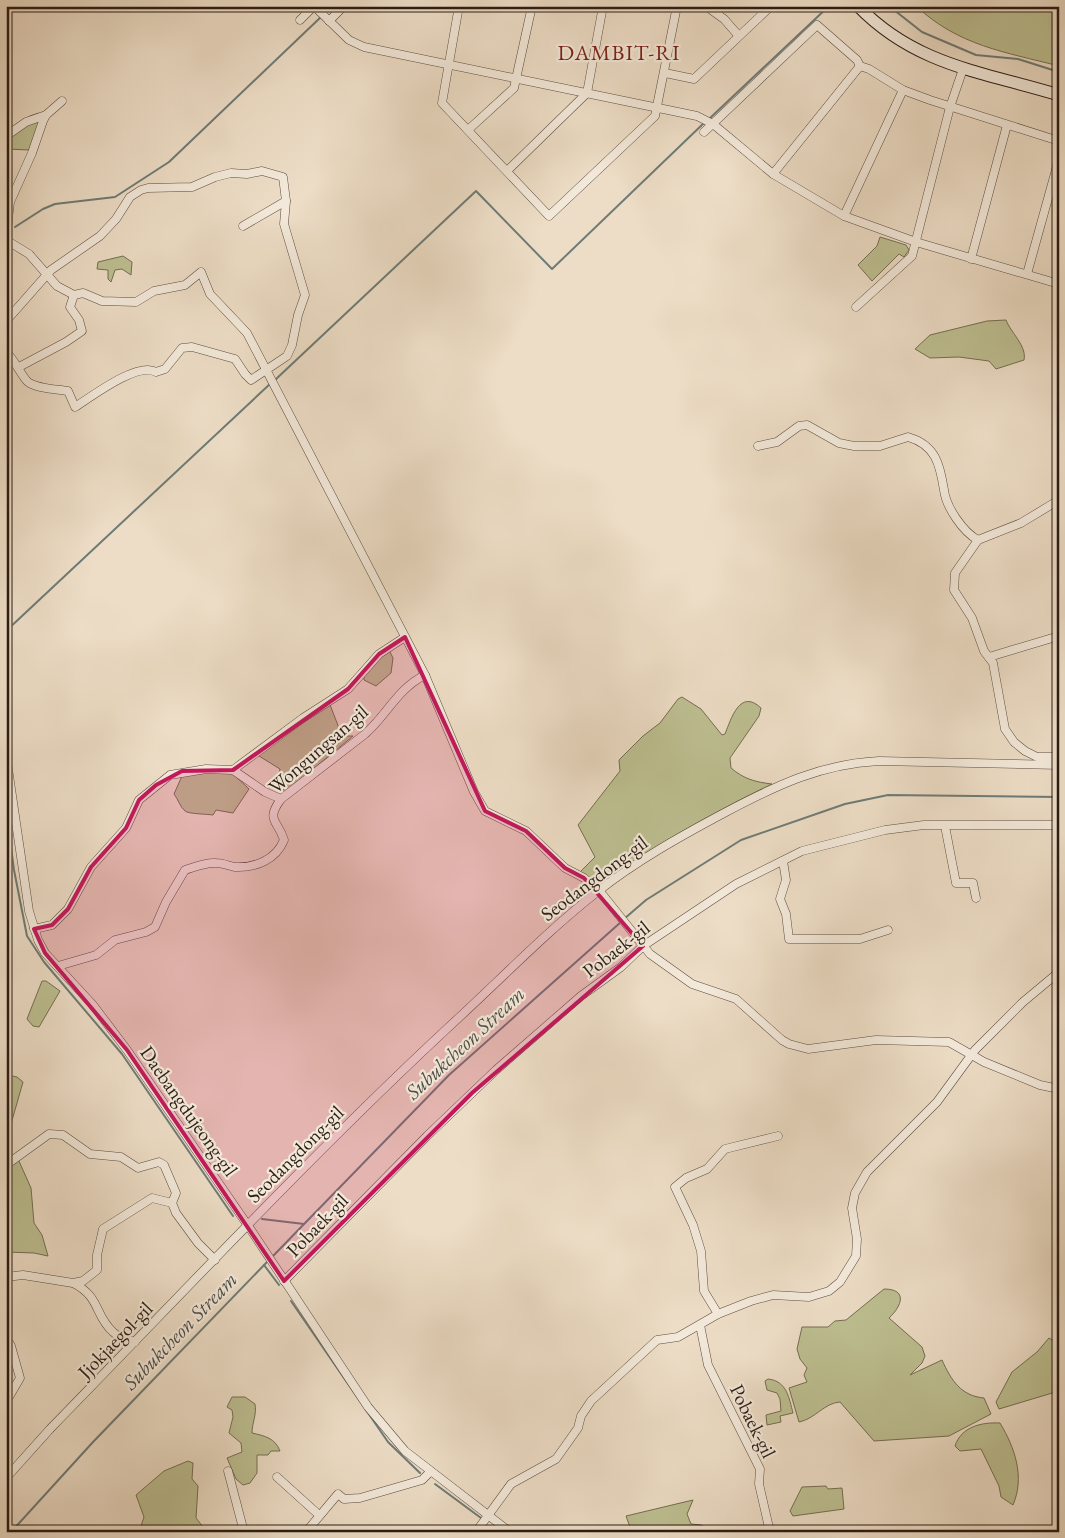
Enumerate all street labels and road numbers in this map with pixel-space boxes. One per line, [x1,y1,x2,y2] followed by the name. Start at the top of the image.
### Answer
[263,698,374,800] street label: Wongungsan-gil
[535,829,653,927] street label: Seodangdong-gil
[577,914,655,984] street label: Pobaek-gil
[134,1041,244,1182] street label: Daebangdujeong-gil
[241,1100,349,1208] street label: Seodangdong-gil
[280,1187,354,1262] street label: Pobaek-gil
[70,1296,158,1386] street label: Jjokjaegol-gil
[724,1380,782,1462] street label: Pobaek-gil

